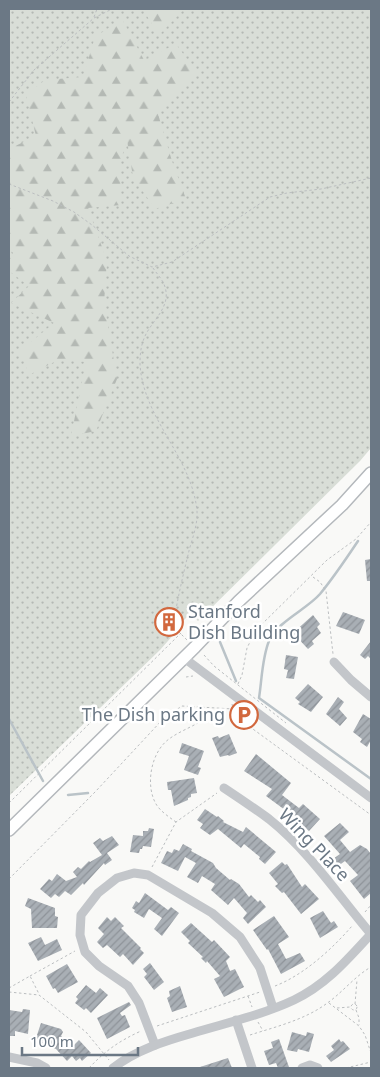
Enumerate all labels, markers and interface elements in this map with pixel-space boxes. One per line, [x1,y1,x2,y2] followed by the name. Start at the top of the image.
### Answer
[188,599,300,644] place label: Stanford Dish Building
[154,607,184,637] building icon: Stanford Dish Building
[229,700,259,730] parking icon: The Dish parking
[82,702,225,726] place label: The Dish parking
[274,803,356,886] street label: Wing Place
[22,1024,139,1056] scale bar
[30,1031,74,1051] text: 100 m

